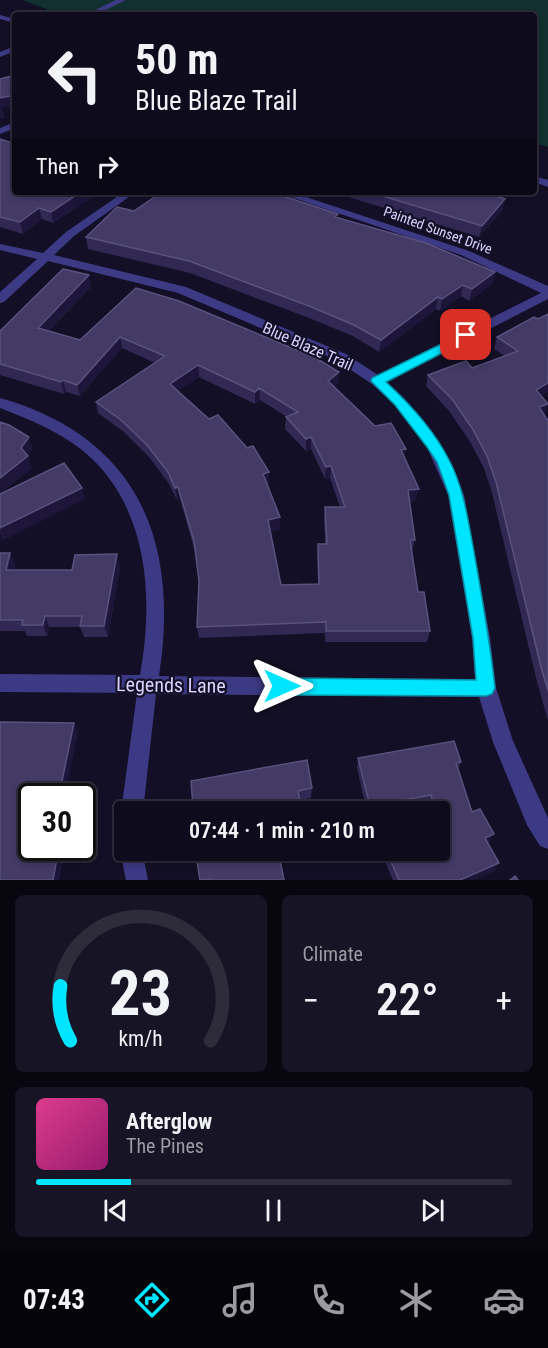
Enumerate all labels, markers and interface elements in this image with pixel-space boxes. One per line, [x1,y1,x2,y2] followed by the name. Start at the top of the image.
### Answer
[135,35,218,84] text: 50 m
[36,36,114,114] icon: left
[135,85,298,117] text: Blue Blaze Trail
[91,150,124,183] icon: right
[36,154,79,179] text: Then
[382,203,495,257] street label: Painted Sunset Drive
[440,309,491,360] pin
[260,318,356,375] street label: Blue Blaze Trail
[449,318,482,351] icon: arrive
[250,654,314,718] position arrow
[116,672,226,698] street label: Legends Lane
[18,783,96,861] speed limit sign: 30
[189,818,375,843] text: 07:44 · 1 min · 210 m
[303,942,363,966] text: Climate
[109,957,172,1030] text: 23
[376,973,439,1026] text: 22°
[303,981,319,1020] text: −
[496,981,512,1020] text: +
[119,1026,163,1051] text: km/h
[126,1109,212,1134] text: Afterglow
[126,1134,204,1158] text: The Pines
[99,1194,132,1227] icon: previous
[257,1194,290,1227] icon: pause
[416,1194,449,1227] icon: next
[131,1279,173,1321] icon: directions
[219,1279,261,1321] icon: music
[307,1279,349,1321] icon: phone
[395,1279,437,1321] icon: climate
[483,1279,525,1321] icon: car
[23,1284,85,1316] text: 07:43

